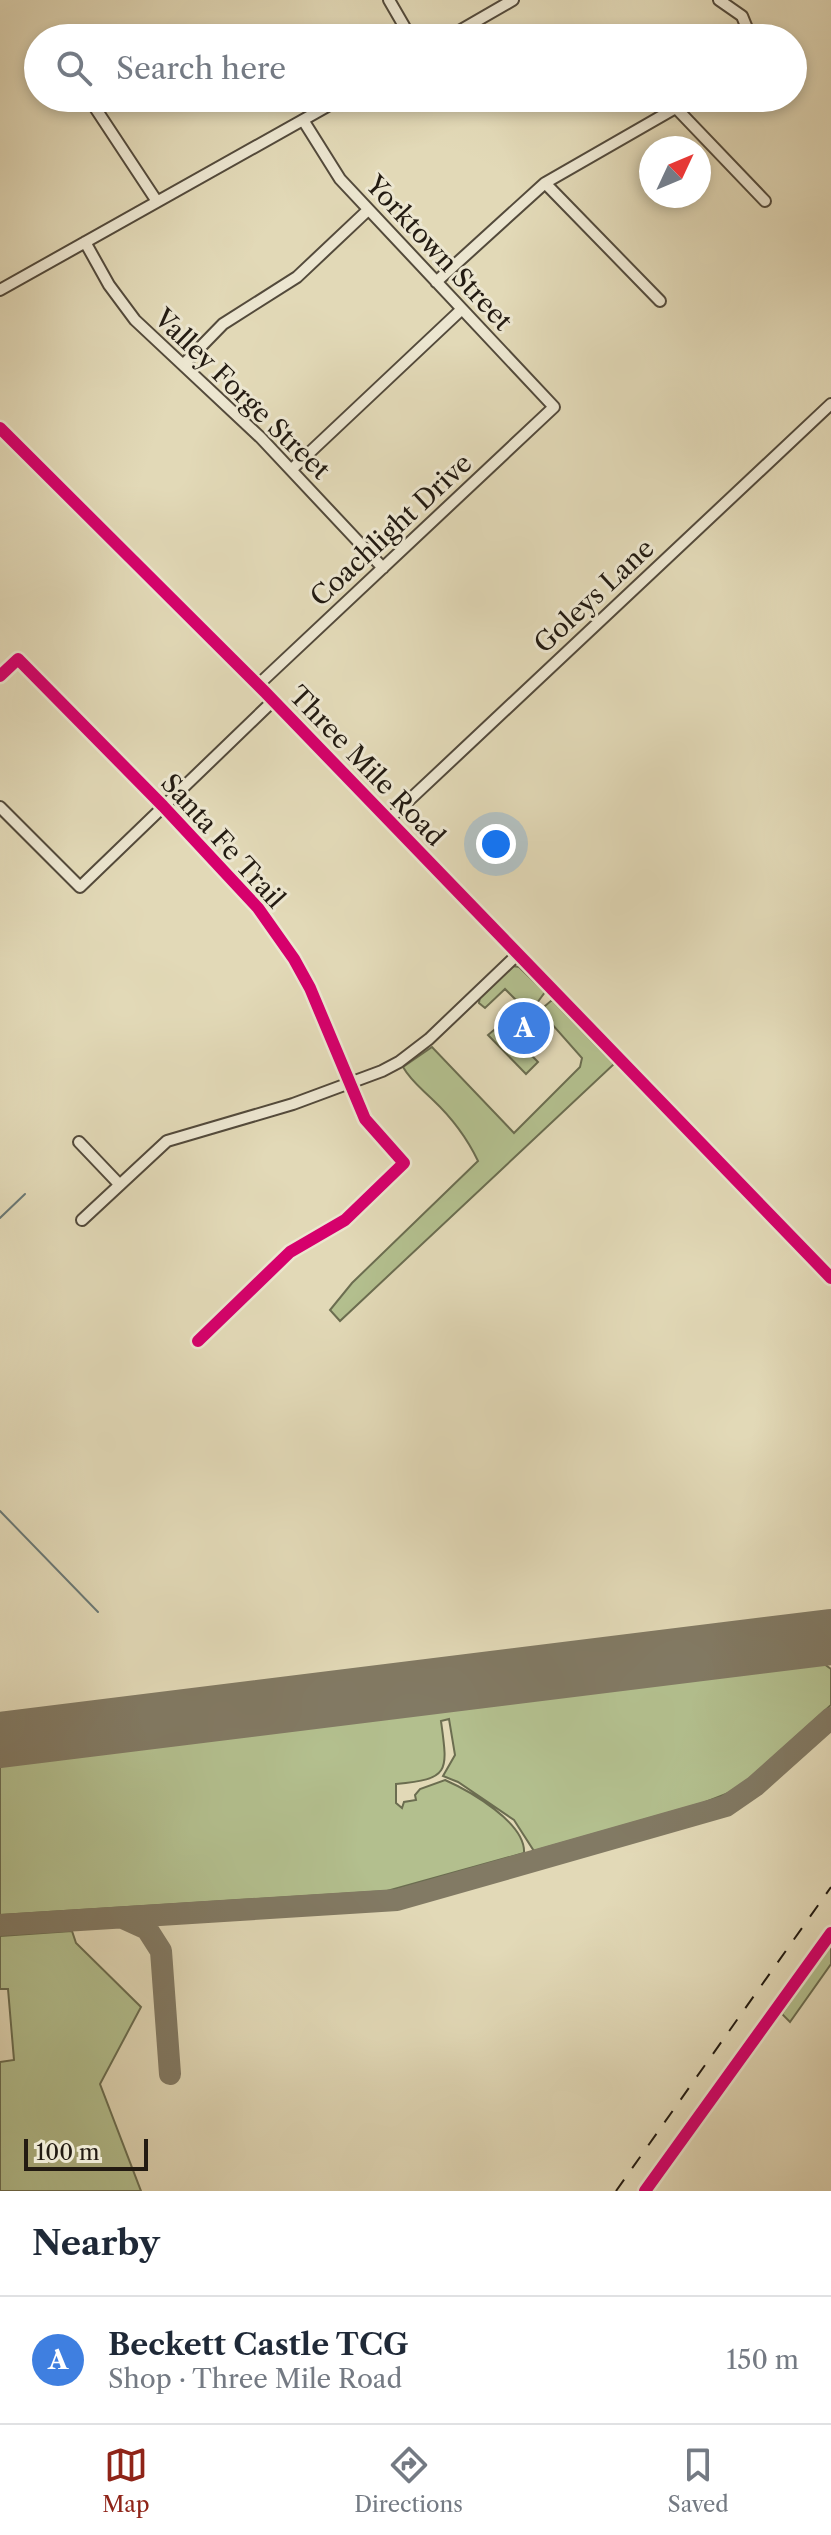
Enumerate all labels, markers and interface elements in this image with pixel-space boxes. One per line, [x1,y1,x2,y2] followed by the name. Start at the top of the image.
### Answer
[24,24,807,112] search box
[52,46,96,90] icon: search
[116,50,286,87] text: Search here
[639,136,711,208] north arrow
[358,168,519,338] street label: Yorktown Street
[147,301,337,486] street label: Valley Forge Street
[304,447,478,613] street label: Coachlight Drive
[527,532,661,660] street label: Goleys Lane
[283,679,452,853] street label: Three Mile Road
[154,767,292,915] street label: Santa Fe Trail
[476,824,516,864] your location
[498,998,550,1058] pin: A
[24,2135,148,2171] scale bar
[36,2139,99,2166] text: 100 m
[32,2222,160,2264] text: Nearby
[108,2326,408,2363] text: Beckett Castle TCG
[48,2344,68,2376] text: A
[726,2344,799,2376] text: 150 m
[108,2363,402,2395] text: Shop · Three Mile Road
[102,2443,150,2518] tab: Map
[354,2443,463,2518] tab: Directions
[668,2443,729,2518] tab: Saved

